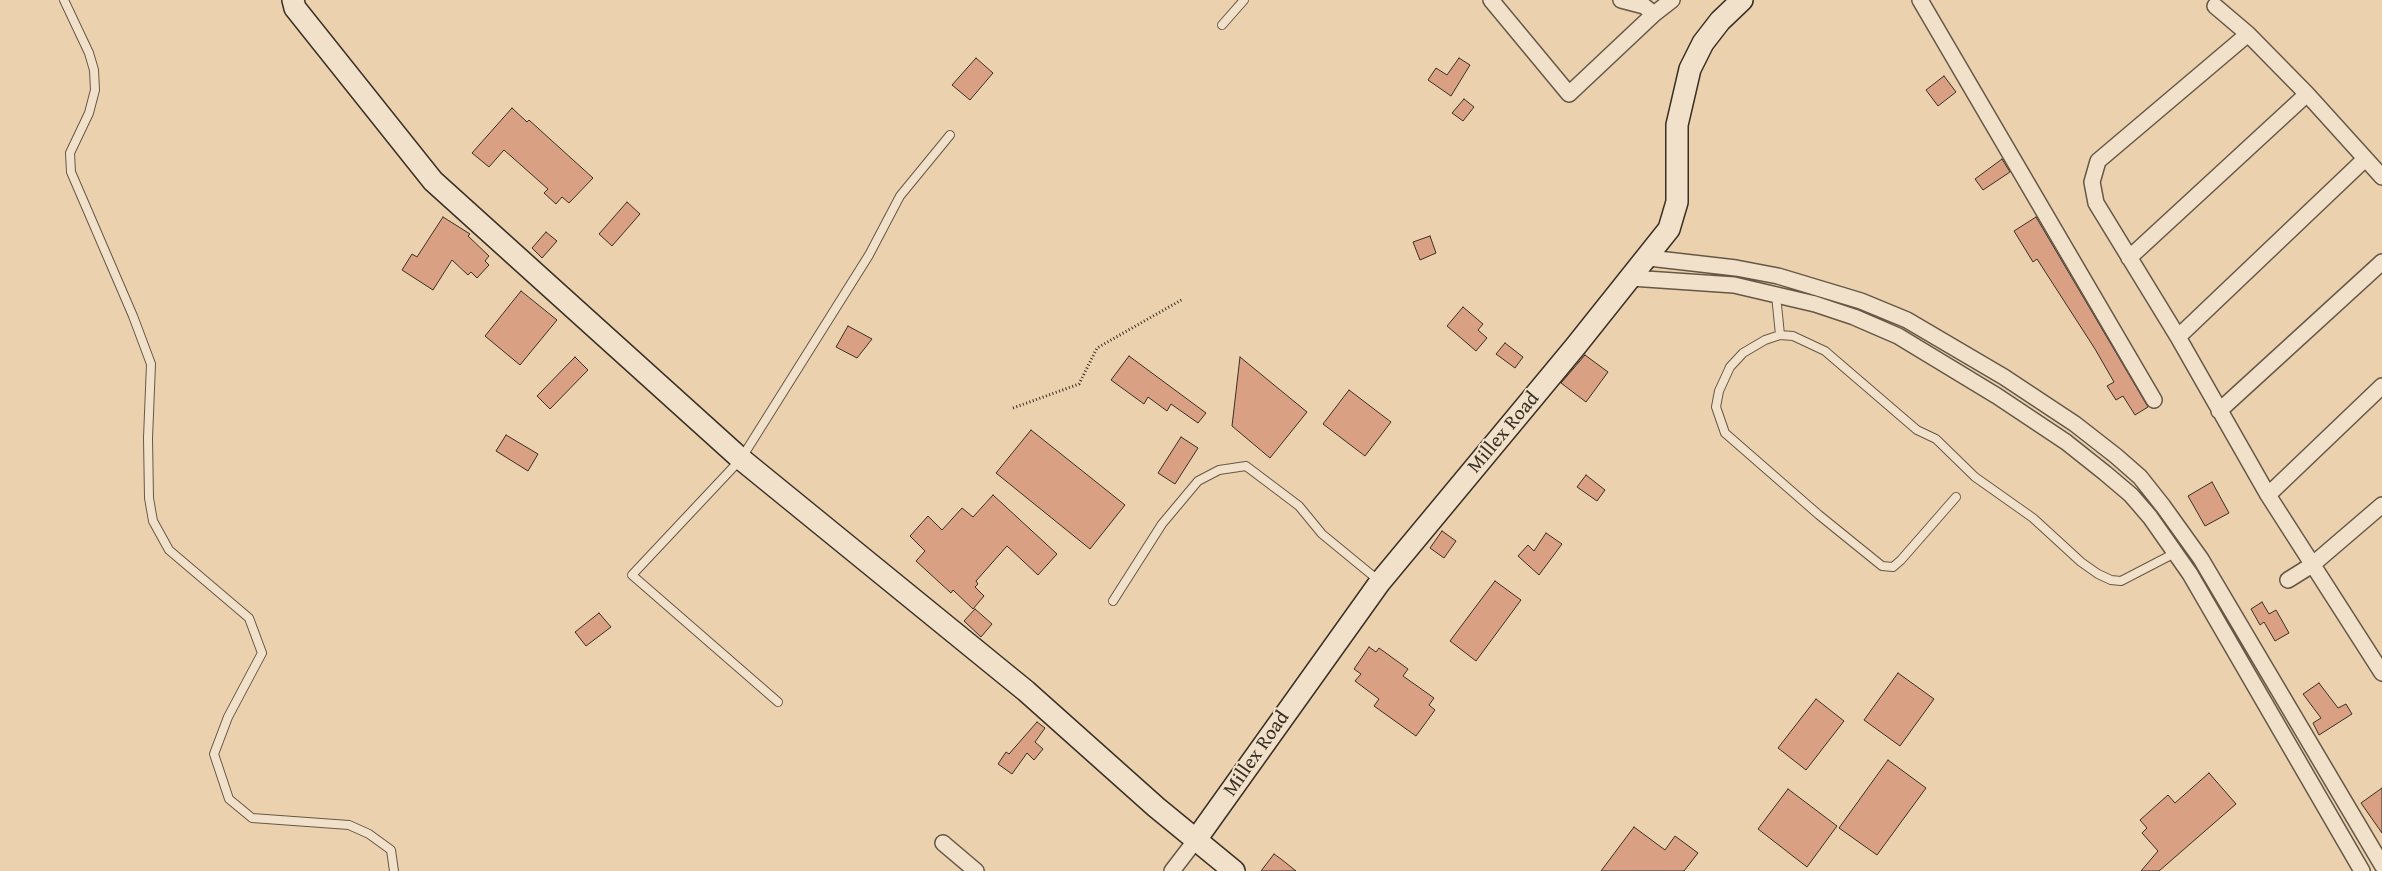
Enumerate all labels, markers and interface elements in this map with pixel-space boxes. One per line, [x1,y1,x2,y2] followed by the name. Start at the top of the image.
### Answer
[1463,387,1545,479] street label: Millex Road
[1219,707,1295,801] street label: Millex Road

